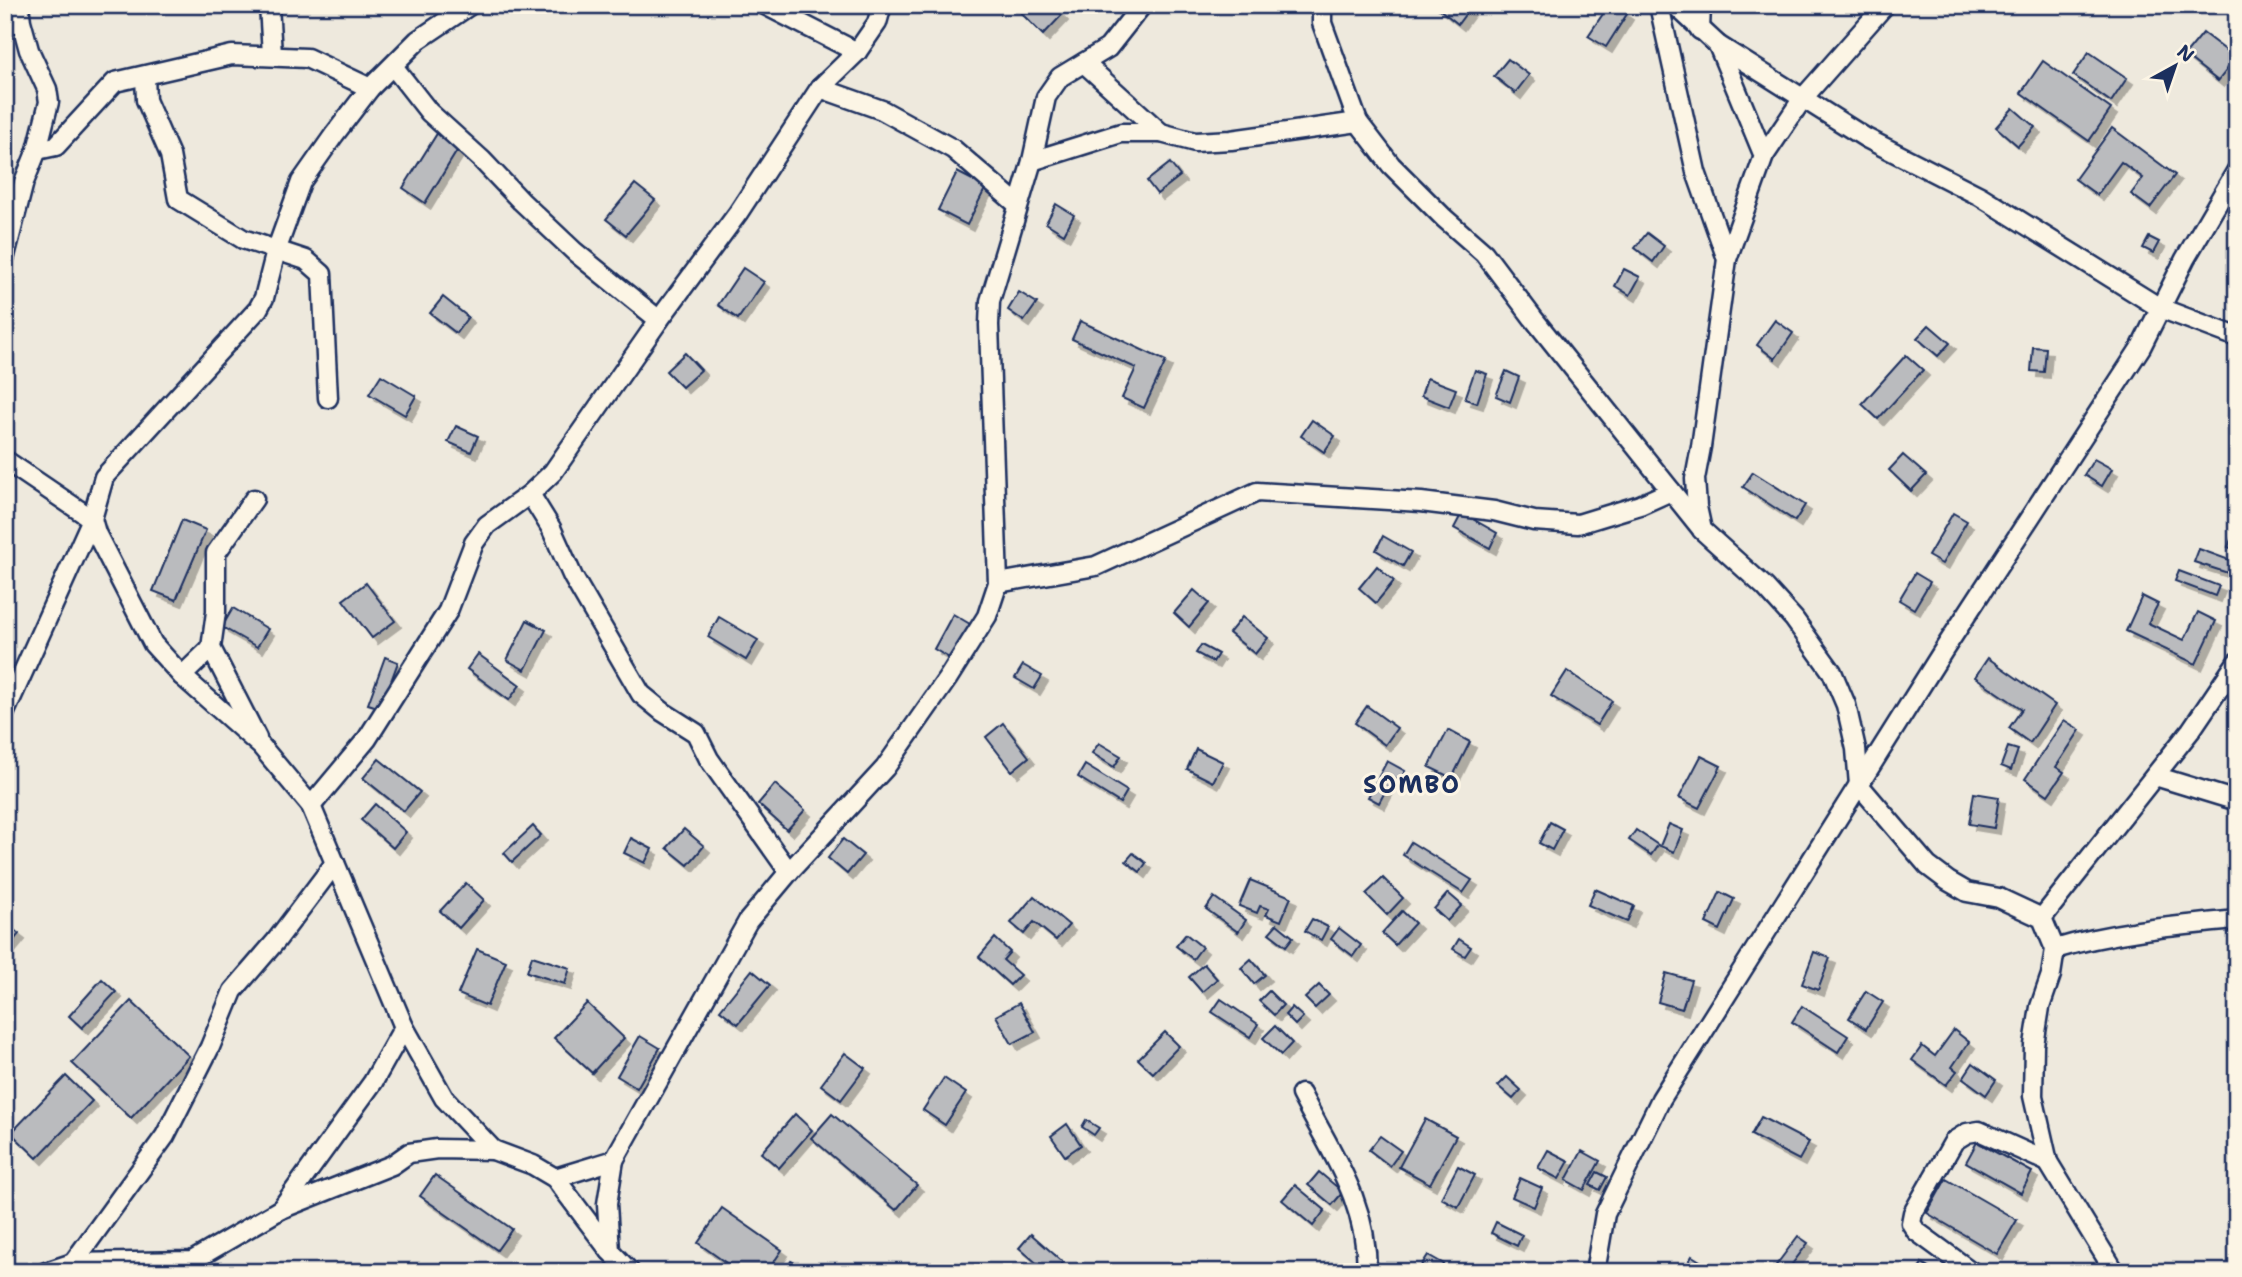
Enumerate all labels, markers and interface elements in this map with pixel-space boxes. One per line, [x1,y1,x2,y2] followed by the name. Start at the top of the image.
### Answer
[2140,32,2210,102] north arrow
[2172,39,2199,68] text: N
[1363,769,1461,801] district label: SOMBO

